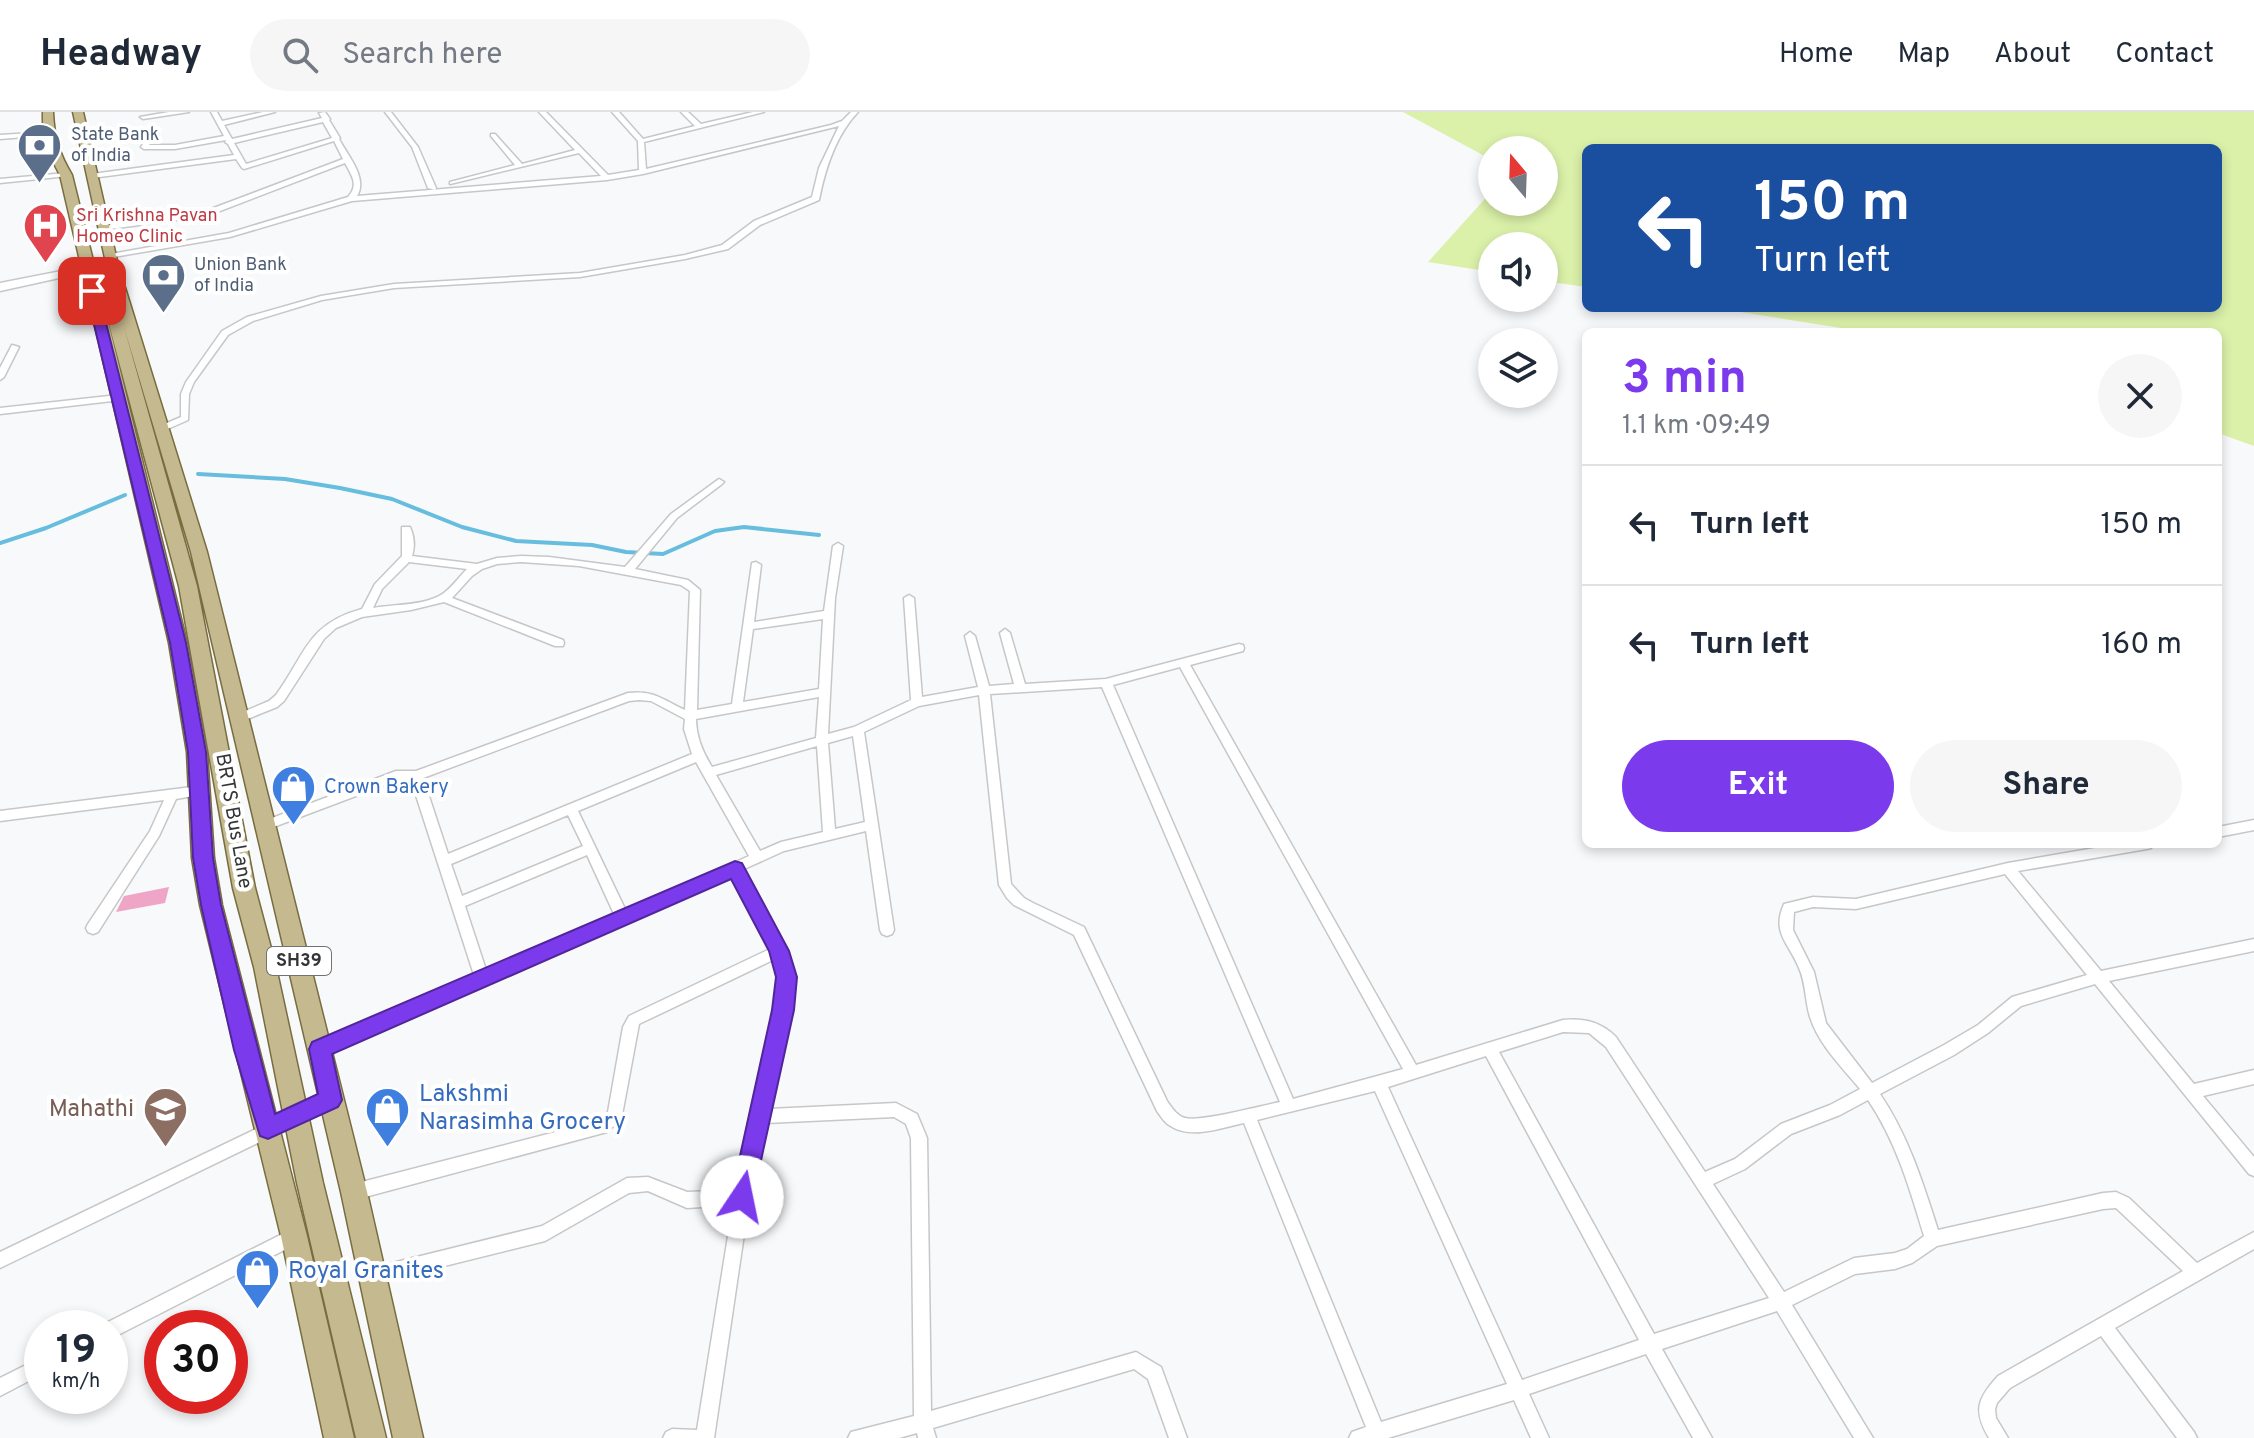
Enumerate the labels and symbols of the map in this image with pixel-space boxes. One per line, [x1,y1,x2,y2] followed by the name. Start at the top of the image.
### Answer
[16,121,64,184] bank icon: State Bank of India
[71,124,159,168] place label: State Bank of India
[1478,136,1558,216] north arrow
[21,202,69,265] hospital icon: Sri Krishna Pavan Homeo Clinic
[76,205,218,249] place label: Sri Krishna Pavan Homeo Clinic
[139,251,187,314] bank icon: Union Bank of India
[194,254,287,298] place label: Union Bank of India
[58,257,126,325] pin
[208,751,258,891] street label: BRTS Bus Lane
[269,764,317,827] shop icon: Crown Bakery
[324,775,449,801] place label: Crown Bakery
[267,947,331,975] road number: SH39
[419,1080,626,1138] place label: Lakshmi Narasimha Grocery
[364,1085,412,1148] shop icon: Lakshmi Narasimha Grocery
[141,1086,189,1149] school or university icon: Mahathi
[49,1095,134,1125] place label: Mahathi
[700,1155,784,1239] position arrow
[233,1248,281,1311] shop icon: Royal Granites
[288,1257,444,1287] place label: Royal Granites
[144,1310,248,1414] speed limit sign: 30

